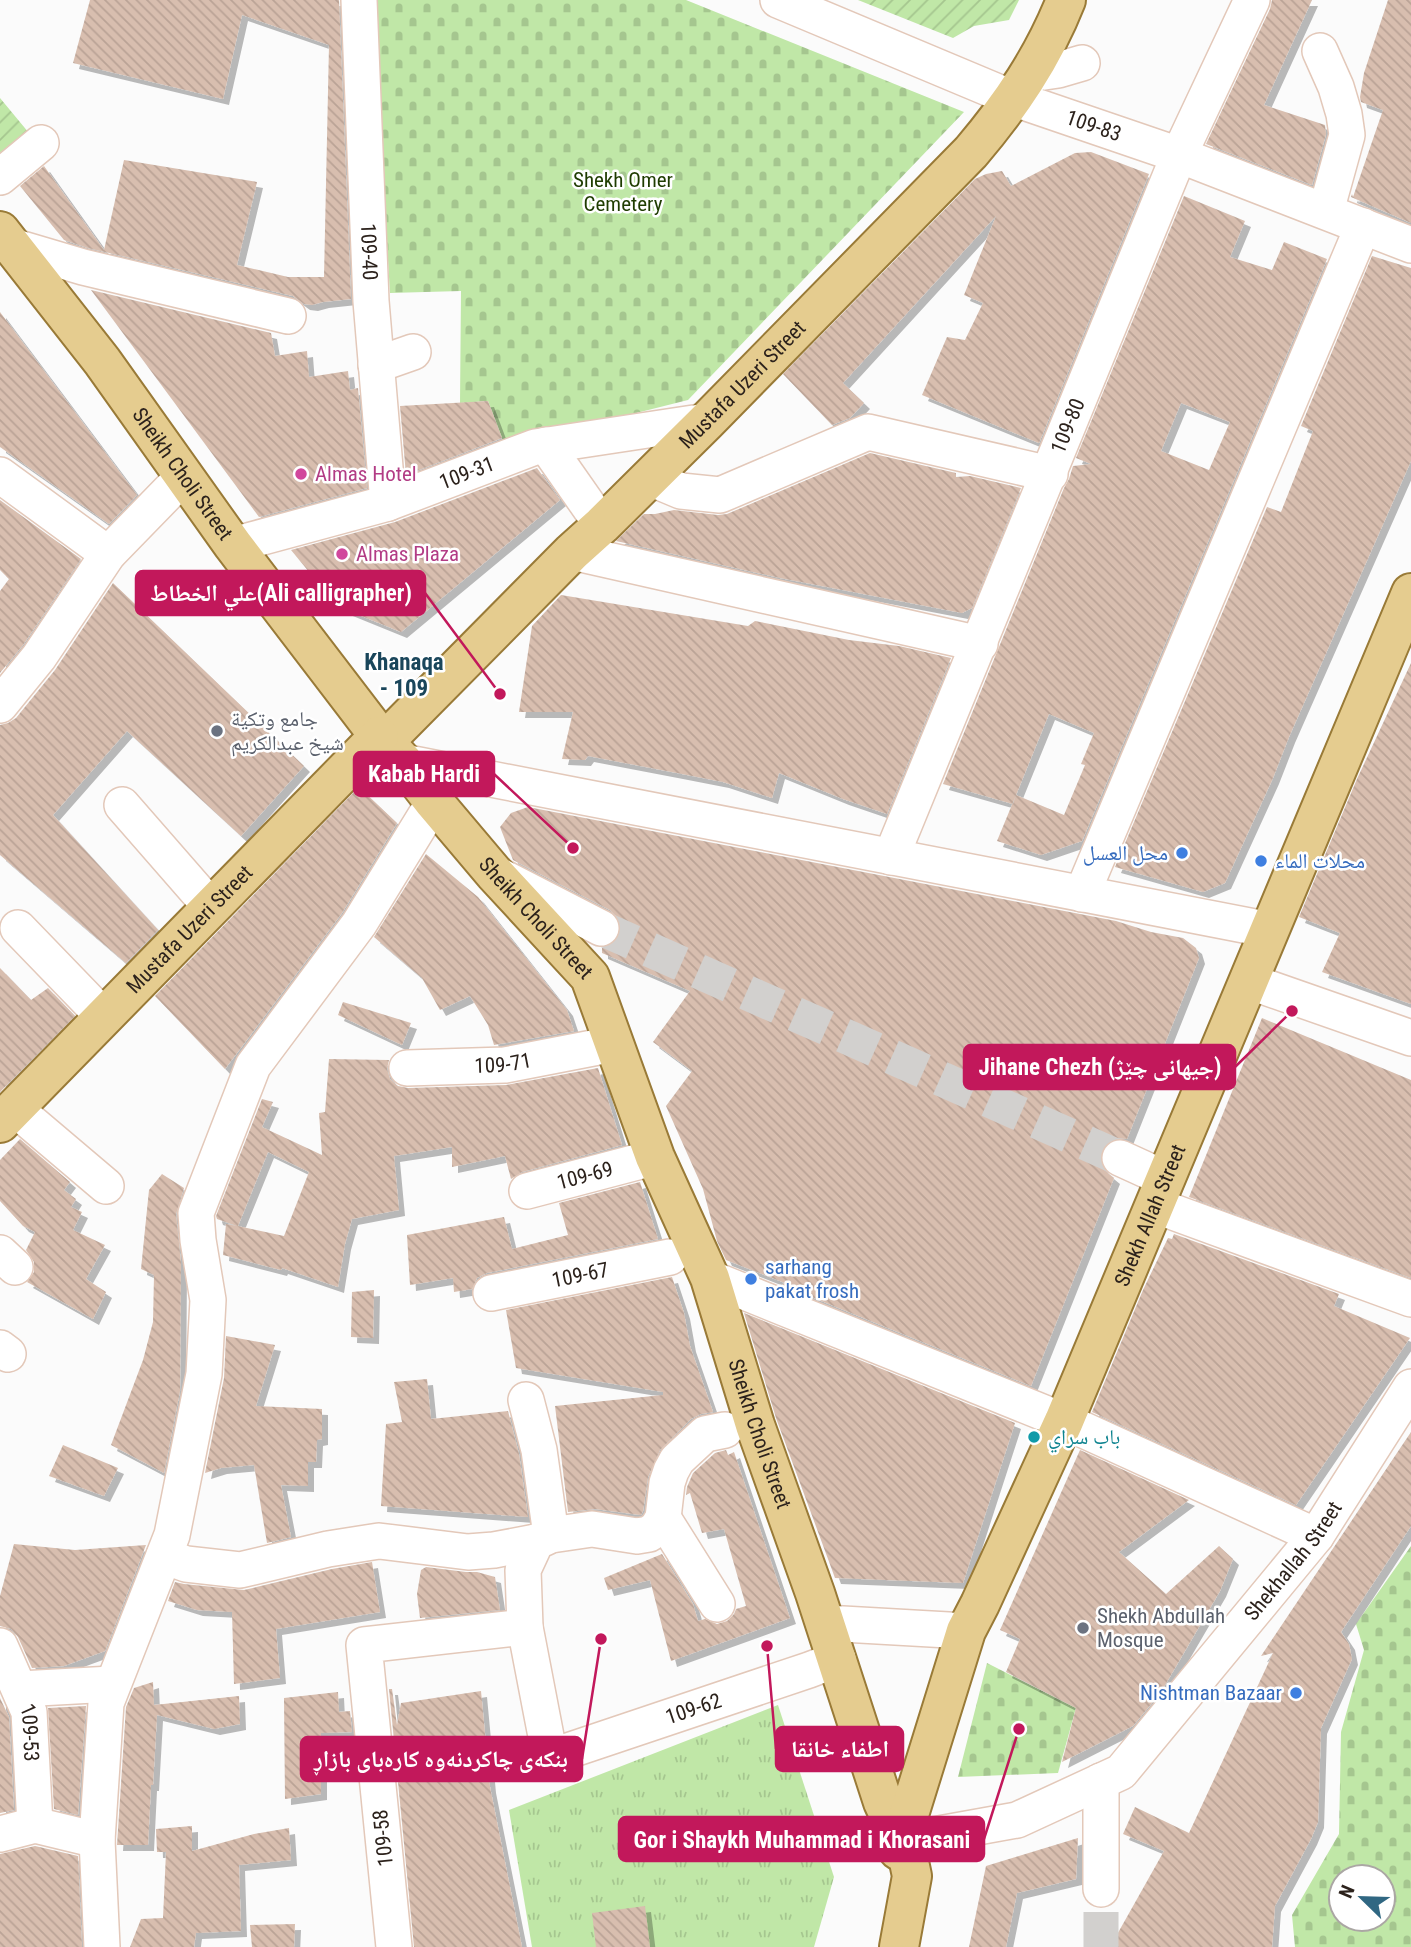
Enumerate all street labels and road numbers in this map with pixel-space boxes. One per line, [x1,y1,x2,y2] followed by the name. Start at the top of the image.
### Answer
[1063,105,1125,146] street label: 109-83
[356,223,382,281] street label: 109-40
[674,316,810,454] street label: Mustafa Uzeri Street
[1046,395,1090,457] street label: 109-80
[127,403,238,545] street label: Sheikh Choli Street
[436,452,498,494] street label: 109-31
[474,852,598,984] street label: Sheikh Choli Street
[122,860,257,998] street label: Mustafa Uzeri Street
[474,1048,533,1078] street label: 109-71
[1110,1141,1190,1290] street label: Shekh Allah Street
[554,1157,616,1195] street label: 109-69
[550,1258,611,1292] street label: 109-67
[724,1356,796,1512] street label: Sheikh Choli Street
[1239,1497,1347,1625] street label: Shekhallah Street
[663,1688,724,1729] street label: 109-62
[15,1700,44,1762] street label: 109-53
[368,1808,398,1868] street label: 109-58

